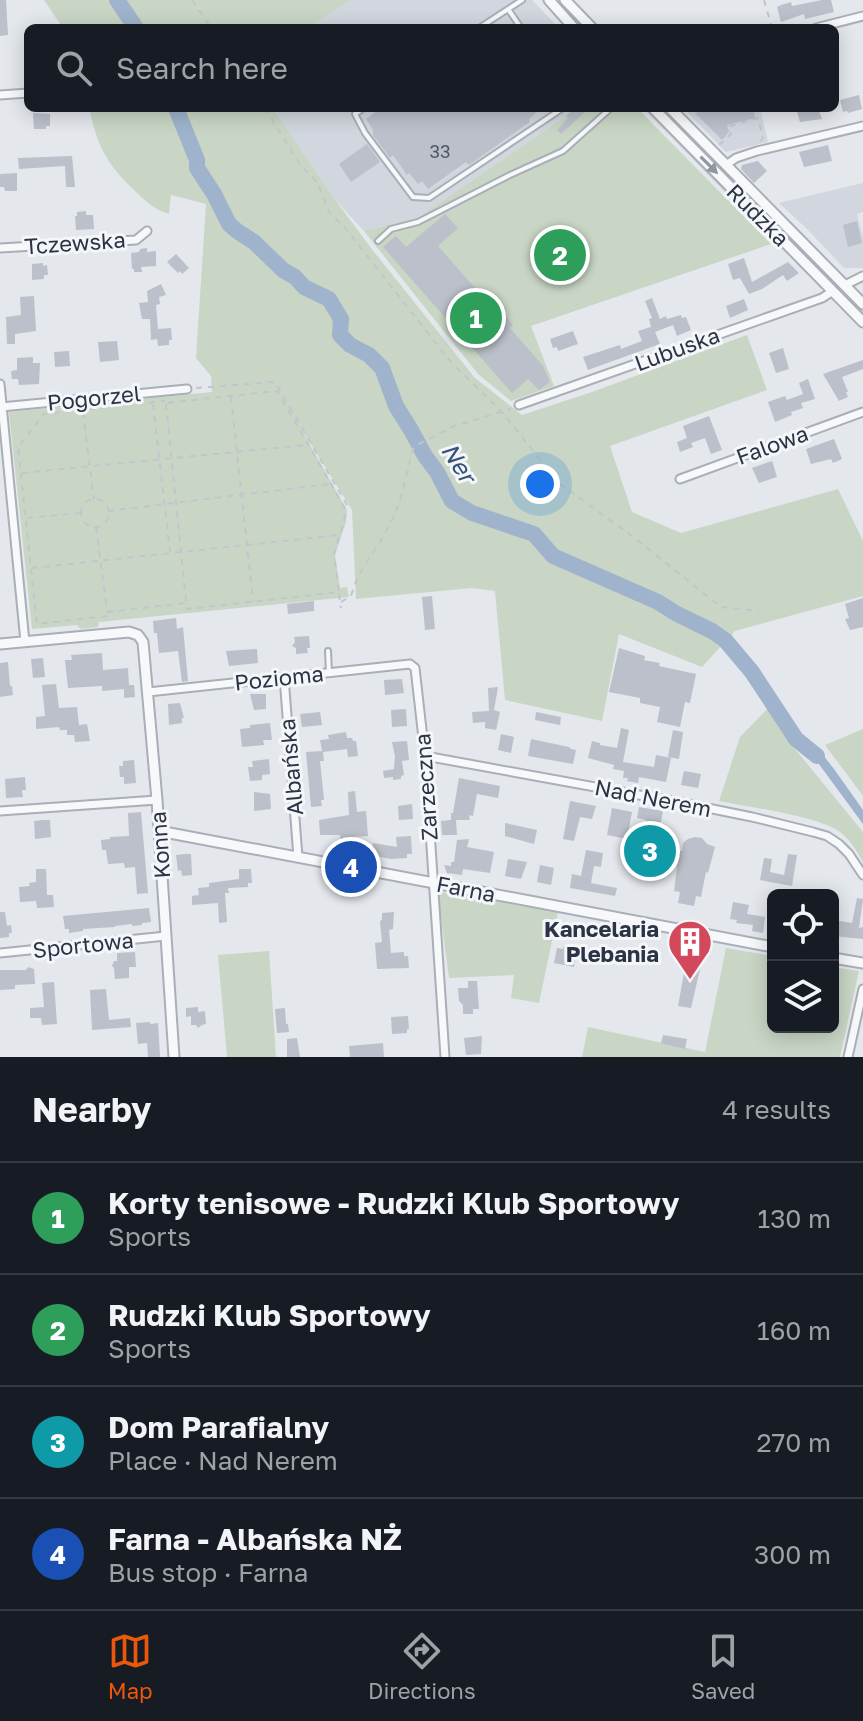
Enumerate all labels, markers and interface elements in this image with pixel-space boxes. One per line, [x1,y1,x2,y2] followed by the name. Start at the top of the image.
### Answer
[24,24,839,112] search box
[52,46,96,90] icon: search
[116,50,288,86] text: Search here
[429,140,451,162] house number: 33
[700,155,718,174] one-way arrow
[722,178,795,251] street label: Rudzka
[23,225,127,260] street label: Tczewska
[534,225,586,285] pin: 2
[450,288,502,348] pin: 1
[631,321,723,376] street label: Lubuska
[46,379,142,416] street label: Pogorzel
[732,419,812,470] street label: Falowa
[436,437,484,491] water label: Ner
[520,464,560,504] your location
[233,659,325,696] street label: Pozioma
[273,717,308,817] street label: Albańska
[408,732,443,842] street label: Zarzeczna
[592,773,714,822] street label: Nad Nerem
[144,810,175,880] street label: Konna
[624,821,676,881] pin: 3
[325,837,377,897] pin: 4
[434,870,498,907] street label: Farna
[767,889,839,1033] map controls
[767,889,839,961] button: locate
[544,915,659,967] place label: Kancelaria Plebania
[666,918,714,981] building icon: Kancelaria Plebania
[31,926,135,963] street label: Sportowa
[767,961,839,1033] button: layers
[32,1089,152,1129] text: Nearby
[722,1094,831,1125] text: 4 results
[108,1185,680,1221] text: Korty tenisowe - Rudzki Klub Sportowy
[51,1203,65,1234] text: 1
[758,1203,831,1234] text: 130 m
[108,1221,191,1252] text: Sports
[108,1297,431,1333] text: Rudzki Klub Sportowy
[50,1315,66,1346] text: 2
[757,1315,831,1346] text: 160 m
[108,1333,191,1364] text: Sports
[108,1409,329,1445] text: Dom Parafialny
[50,1427,66,1458] text: 3
[757,1427,831,1458] text: 270 m
[108,1445,338,1476] text: Place · Nad Nerem
[108,1521,402,1557] text: Farna - Albańska NŻ
[50,1539,66,1570] text: 4
[754,1539,831,1570] text: 300 m
[108,1557,308,1588] text: Bus stop · Farna
[108,1629,153,1704] tab: Map
[368,1629,476,1704] tab: Directions
[691,1629,755,1704] tab: Saved

